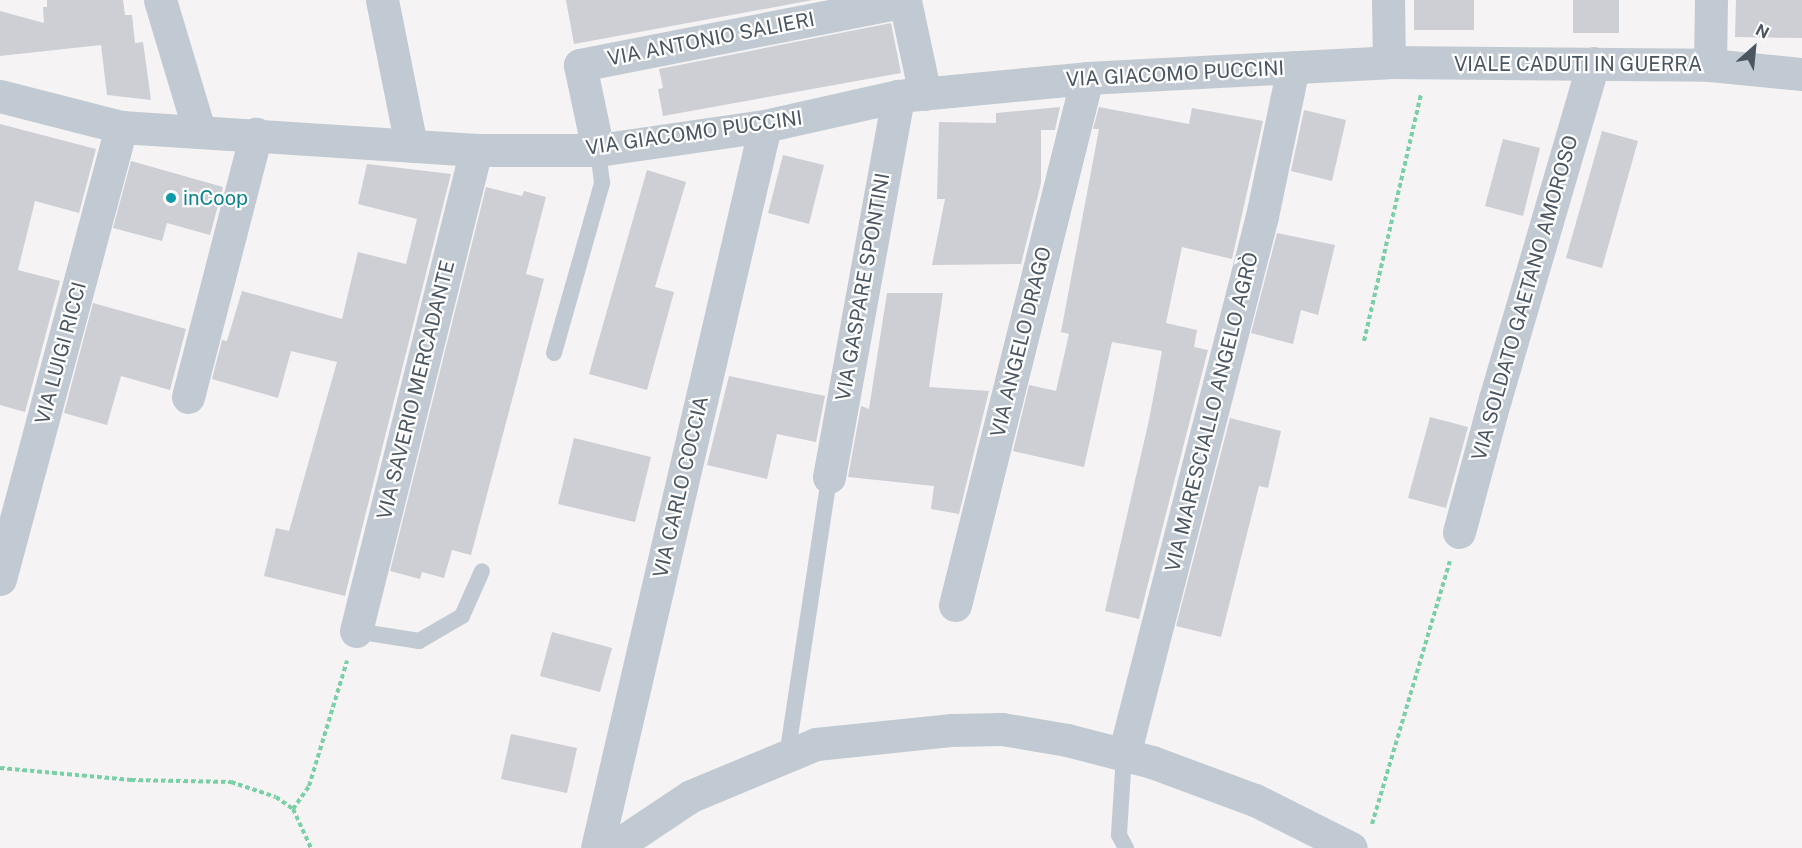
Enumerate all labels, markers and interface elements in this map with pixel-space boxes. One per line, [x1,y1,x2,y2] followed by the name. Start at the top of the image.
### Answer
[605,7,817,71] street label: VIA ANTONIO SALIERI
[1724,18,1784,78] north arrow
[1753,20,1772,43] text: N
[1454,52,1702,76] street label: VIALE CADUTI IN GUERRA
[1065,56,1285,92] street label: VIA GIACOMO PUCCINI
[584,106,804,160] street label: VIA GIACOMO PUCCINI
[1467,132,1583,464] street label: VIA SOLDATO GAETANO AMOROSO
[831,171,895,403] street label: VIA GASPARE SPONTINI
[183,186,248,210] place label: inCoop
[164,191,178,205] marker: inCoop
[986,244,1056,440] street label: VIA ANGELO DRAGO
[1161,250,1263,574] street label: VIA MARESCIALLO ANGELO AGRÒ
[372,258,460,522] street label: VIA SAVERIO MERCADANTE
[30,279,92,427] street label: VIA LUIGI RICCI
[648,394,714,580] street label: VIA CARLO COCCIA

